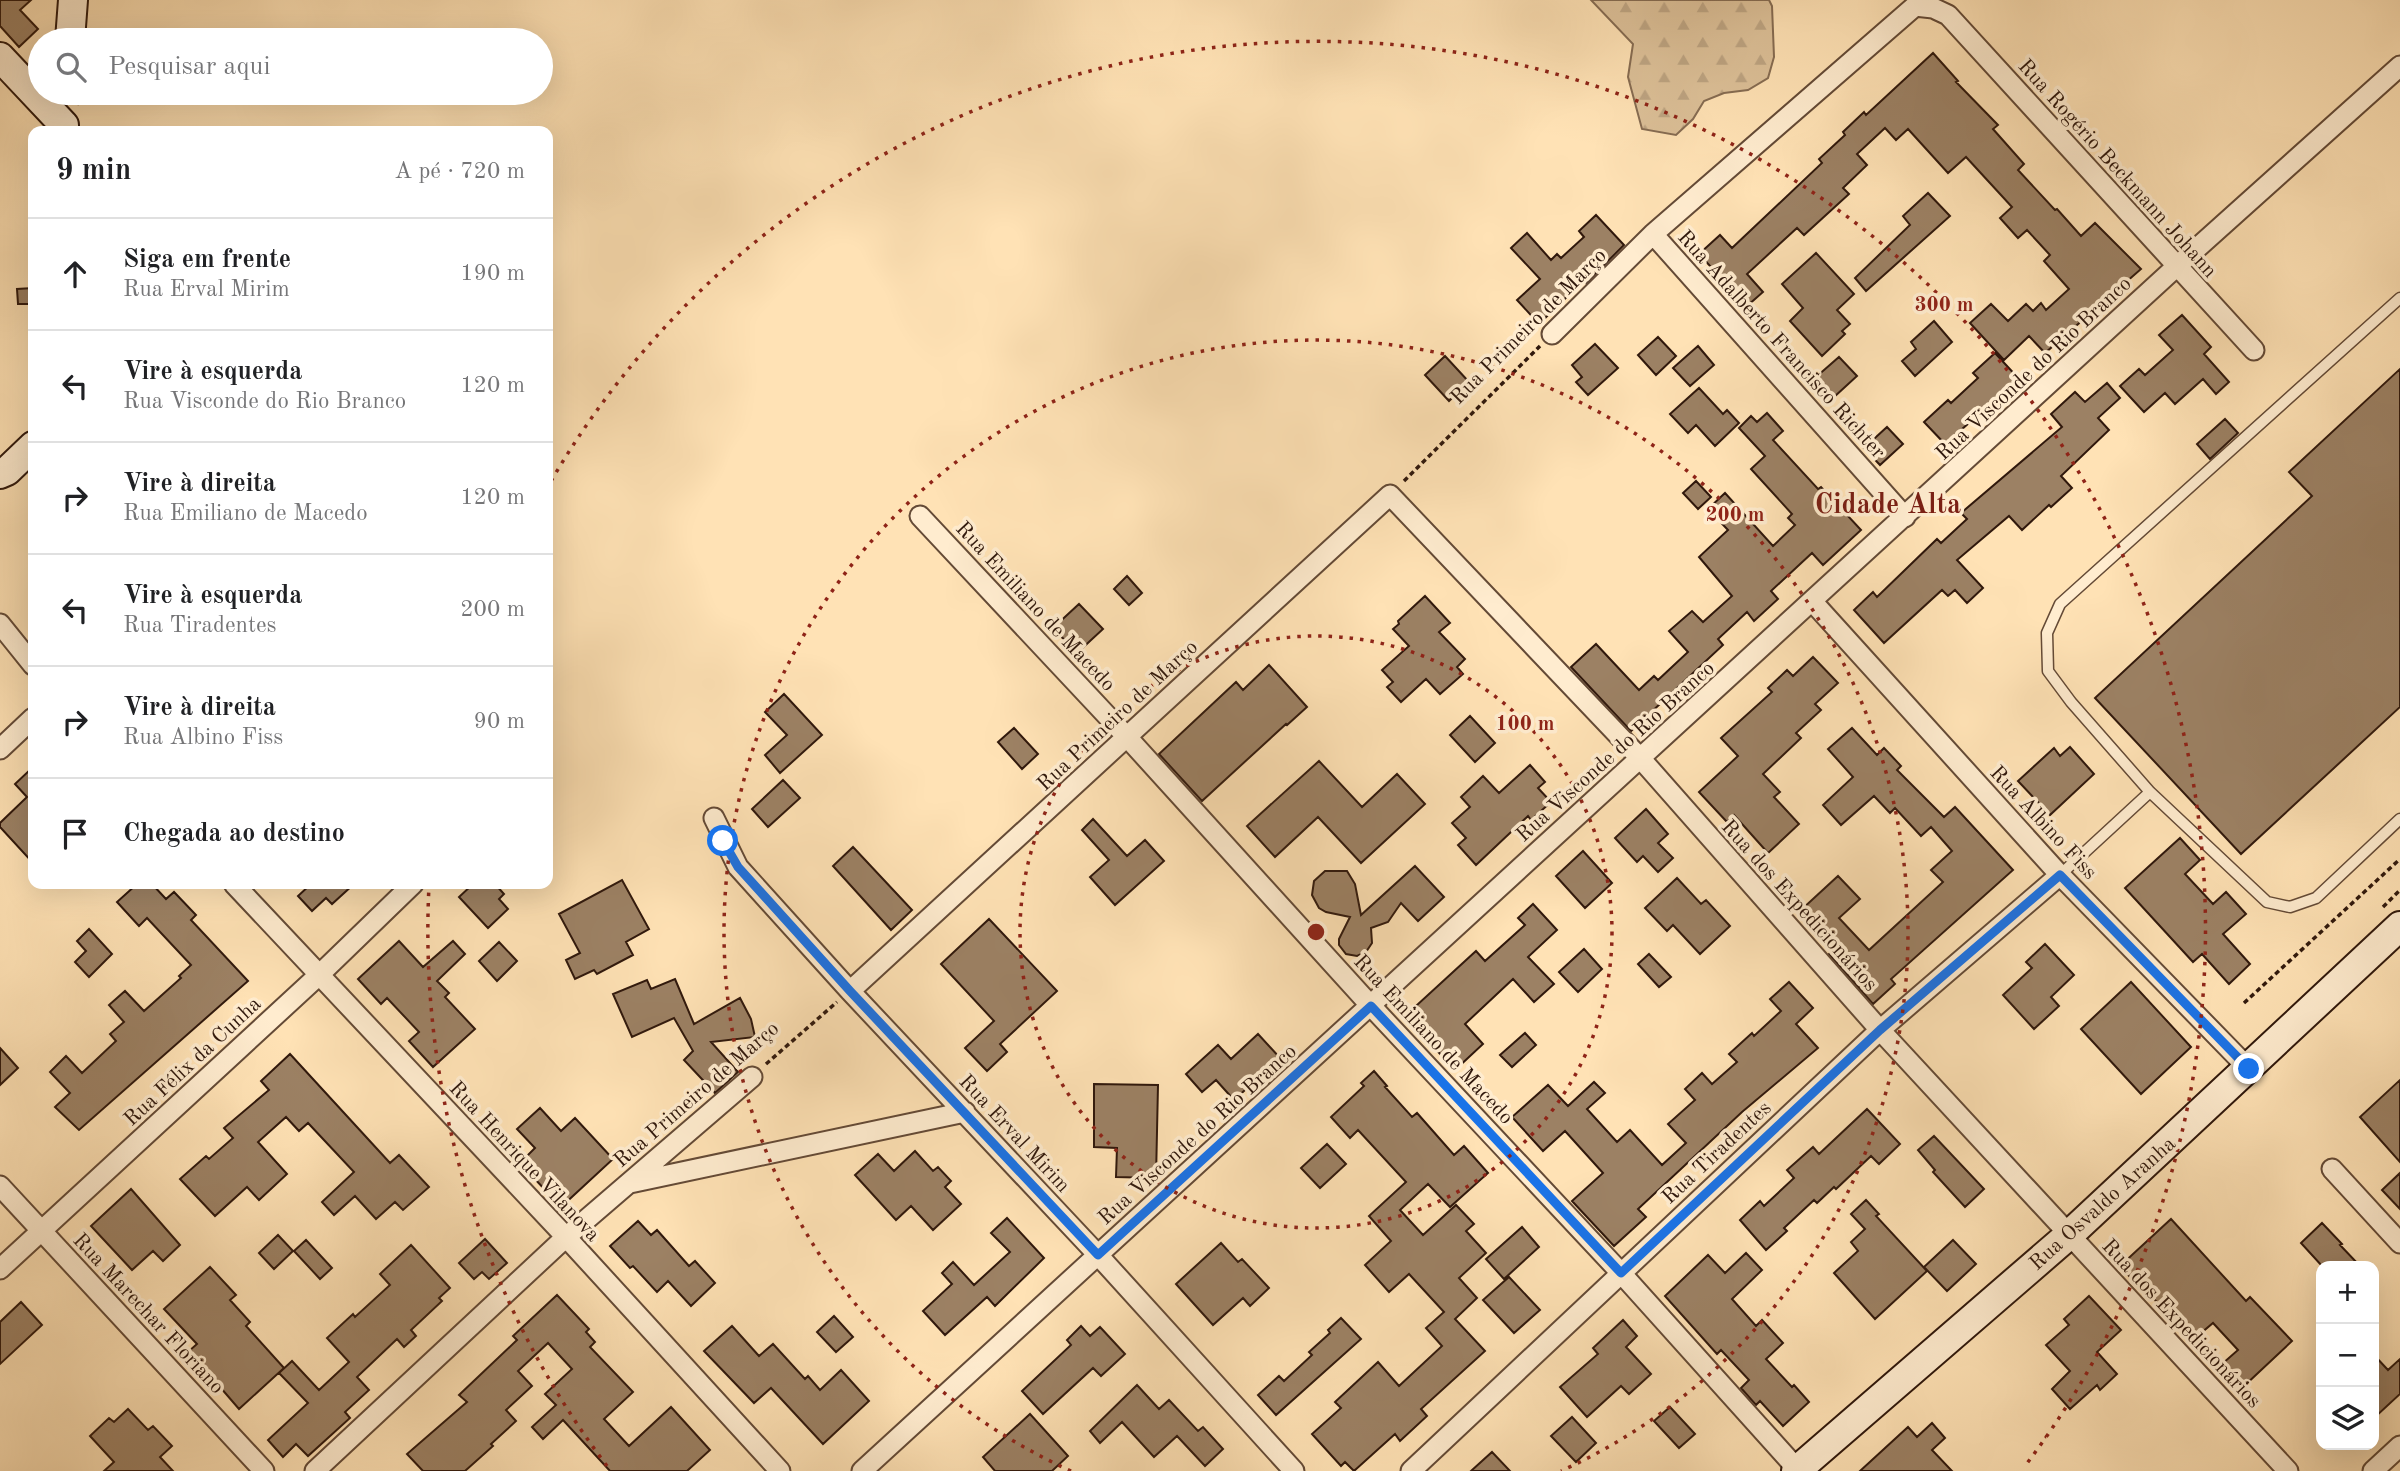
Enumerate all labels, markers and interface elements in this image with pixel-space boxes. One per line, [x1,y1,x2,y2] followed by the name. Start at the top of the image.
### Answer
[28,28,553,105] search box
[52,48,90,86] icon: search
[108,54,270,80] text: Pesquisar aqui
[2014,56,2220,282] street label: Rua Rogério Beckmann Johann
[56,156,131,186] text: 9 min
[394,160,525,183] text: A pé · 720 m
[1673,227,1889,463] street label: Rua Adalberto Francisco Richter
[1447,245,1611,409] street label: Rua Primeiro de Março
[123,247,291,273] text: Siga em frente
[56,255,94,293] icon: ahead
[460,262,525,285] text: 190 m
[1932,273,2136,465] street label: Rua Visconde do Rio Branco
[123,278,290,301] text: Rua Erval Mirim
[1914,295,1974,316] text: 300 m
[123,359,303,385] text: Vire à esquerda
[56,367,94,405] icon: left
[460,374,525,397] text: 120 m
[123,390,406,413] text: Rua Visconde do Rio Branco
[123,471,276,497] text: Vire à direita
[56,479,94,517] icon: right
[460,486,525,509] text: 120 m
[1815,492,1961,520] district label: Cidade Alta
[123,502,368,525] text: Rua Emiliano de Macedo
[1705,505,1765,526] text: 200 m
[951,518,1119,696] street label: Rua Emiliano de Macedo
[123,583,303,609] text: Vire à esquerda
[56,591,94,629] icon: left
[460,598,525,621] text: 200 m
[123,614,277,637] text: Rua Tiradentes
[1034,637,1202,796] street label: Rua Primeiro de Março
[1513,658,1719,846] street label: Rua Visconde do Rio Branco
[123,695,276,721] text: Vire à direita
[56,703,94,741] icon: right
[474,710,525,733] text: 90 m
[1495,714,1555,735] text: 100 m
[123,726,283,749] text: Rua Albino Fiss
[1985,762,2100,884] street label: Rua Albino Fiss
[56,815,94,853] icon: arrive
[1717,816,1881,996] street label: Rua dos Expedicionários
[123,821,345,847] text: Chegada ao destino
[707,825,738,856] route start
[1304,920,1328,944] centre of rings
[1349,951,1517,1129] street label: Rua Emiliano de Macedo
[121,994,266,1131] street label: Rua Félix da Cunha
[611,1018,783,1172] street label: Rua Primeiro de Março
[1095,1041,1301,1229] street label: Rua Visconde do Rio Branco
[2233,1053,2264,1084] route end
[954,1071,1073,1197] street label: Rua Erval Mirim
[444,1078,603,1246] street label: Rua Henrique Vilanova
[1659,1098,1775,1209] street label: Rua Tiradentes
[2026,1133,2180,1275] street label: Rua Osvaldo Aranha
[68,1230,227,1398] street label: Rua Marechar Floriano
[2097,1236,2264,1412] street label: Rua dos Expedicionários
[2316,1261,2379,1450] map controls
[2316,1261,2379,1324] button: +
[2316,1324,2379,1387] button: −
[2316,1387,2379,1450] button: layers

